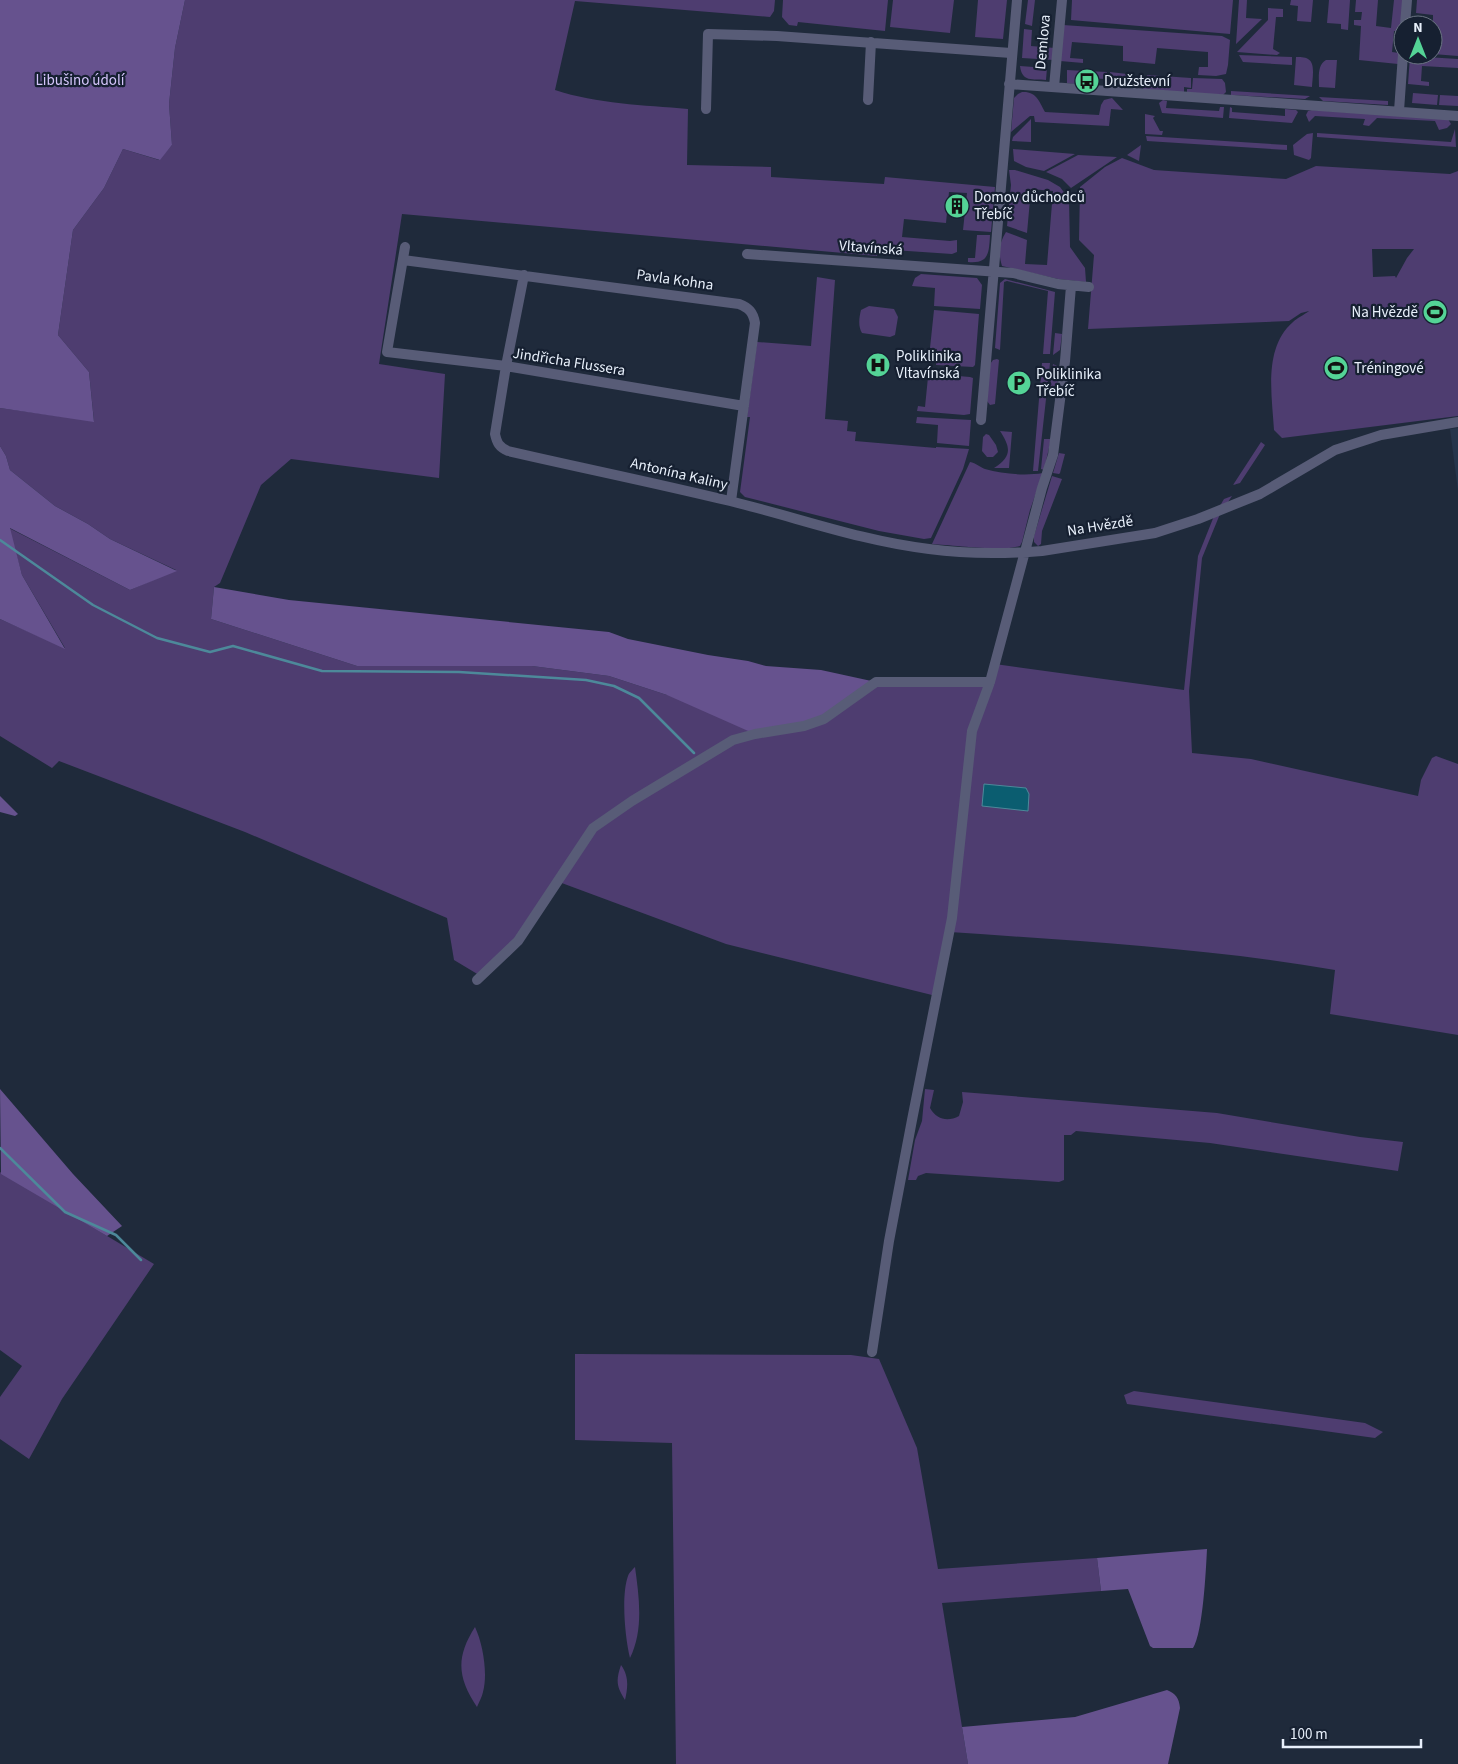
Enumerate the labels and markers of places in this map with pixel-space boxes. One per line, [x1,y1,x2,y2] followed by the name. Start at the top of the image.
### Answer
[1074,68,1100,94] bus stop icon: Družstevní
[1104,71,1172,92] place label: Družstevní
[974,187,1085,225] place label: Domov důchodců Třebíč
[944,193,970,219] building icon: Domov důchodců Třebíč
[1422,299,1448,325] sports icon: Na Hvězdě
[1352,302,1418,323] place label: Na Hvězdě
[896,346,961,384] place label: Poliklinika Vltavínská
[865,352,891,378] hospital icon: Poliklinika Vltavínská
[1323,355,1349,381] sports icon: Tréningové
[1354,358,1424,379] place label: Tréningové
[1036,364,1101,402] place label: Poliklinika Třebíč
[1006,370,1032,396] parking icon: Poliklinika Třebíč

